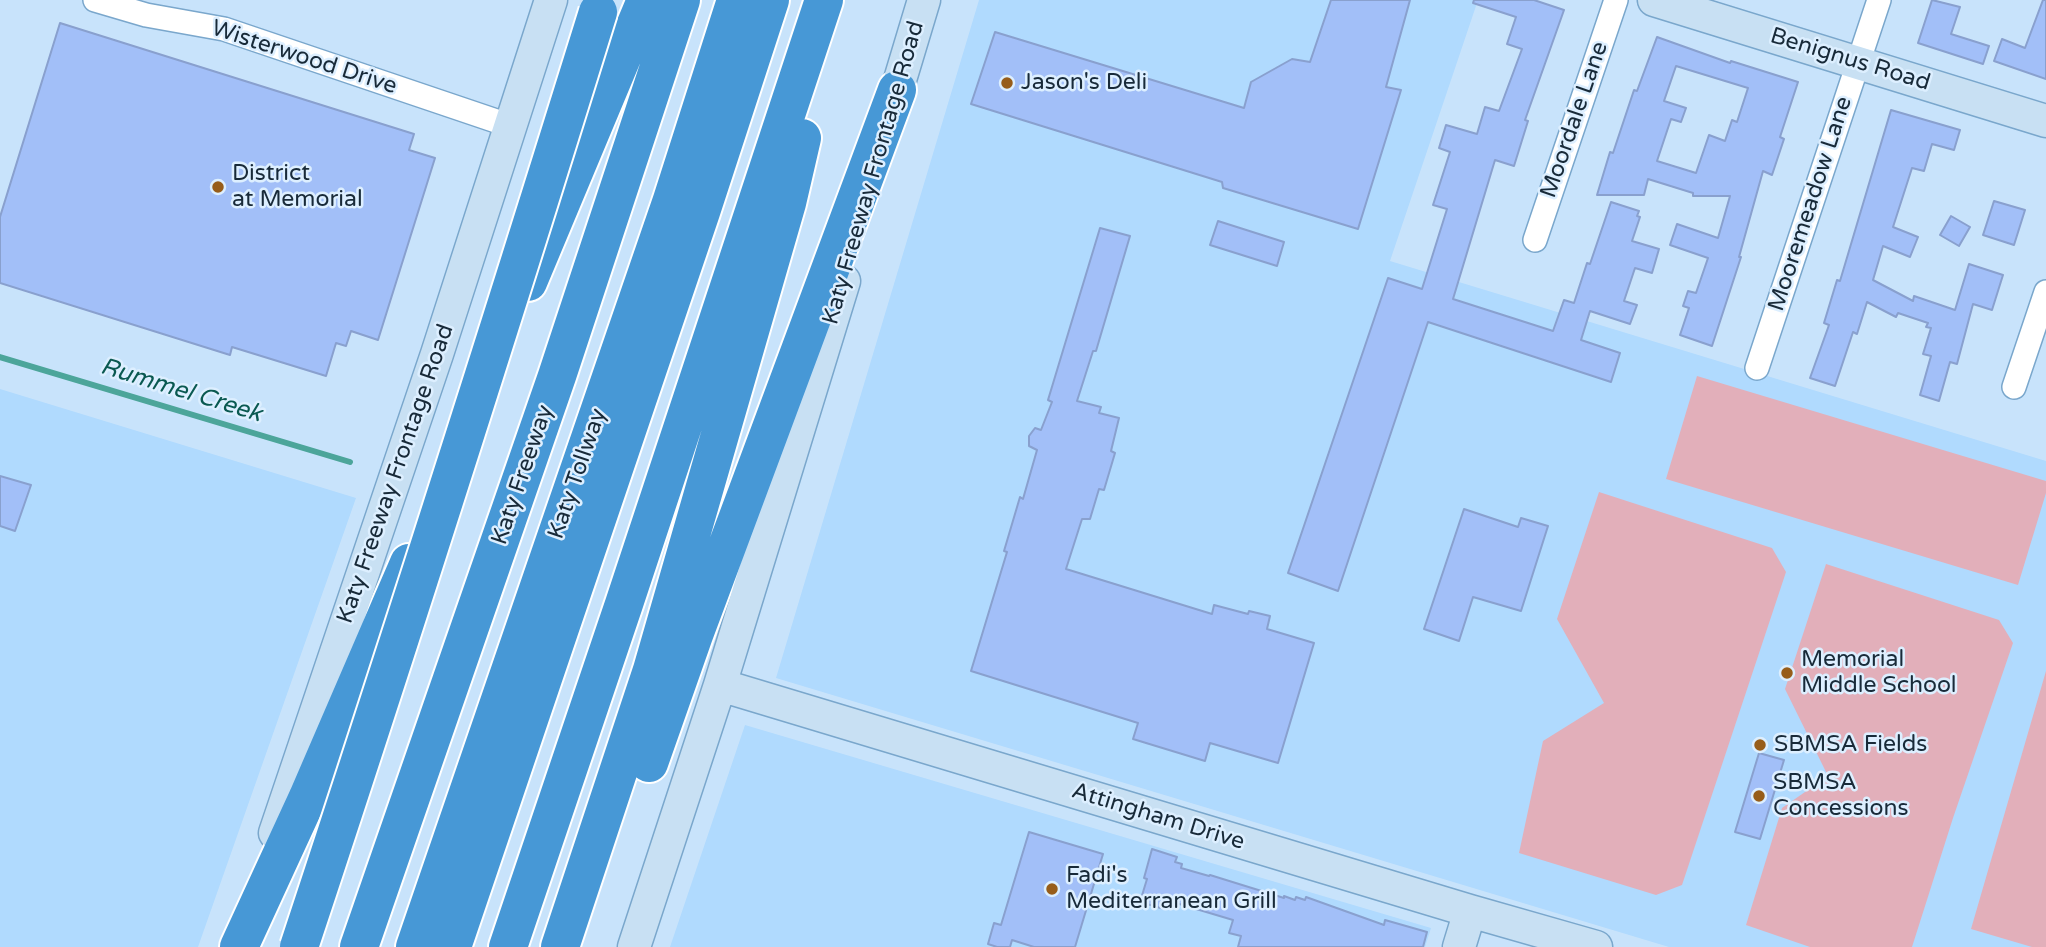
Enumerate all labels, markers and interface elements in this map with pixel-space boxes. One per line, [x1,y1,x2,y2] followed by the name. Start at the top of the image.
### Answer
[208,15,400,101] street label: Wisterwood Drive
[817,18,931,328] street label: Katy Freeway Frontage Road
[1767,23,1933,97] street label: Benignus Road
[1535,38,1615,202] street label: Moordale Lane
[1021,69,1147,97] place label: Jason's Deli
[999,75,1015,91] marker: Jason's Deli
[1763,93,1859,315] street label: Mooremeadow Lane
[232,160,363,214] place label: District at Memorial
[210,179,226,195] marker: District at Memorial
[332,321,460,627] street label: Katy Freeway Frontage Road
[97,353,265,429] water label: Rummel Creek
[486,402,560,548] street label: Katy Freeway
[543,405,613,543] street label: Katy Tollway
[1801,646,1957,700] place label: Memorial Middle School
[1779,665,1795,681] marker: Memorial Middle School
[1774,731,1927,759] place label: SBMSA Fields
[1752,737,1768,753] marker: SBMSA Fields
[1773,769,1909,823] place label: SBMSA Concessions
[1068,778,1248,856] street label: Attingham Drive
[1751,788,1767,804] marker: SBMSA Concessions
[1066,862,1277,916] place label: Fadi's Mediterranean Grill
[1044,881,1060,897] marker: Fadi's Mediterranean Grill

